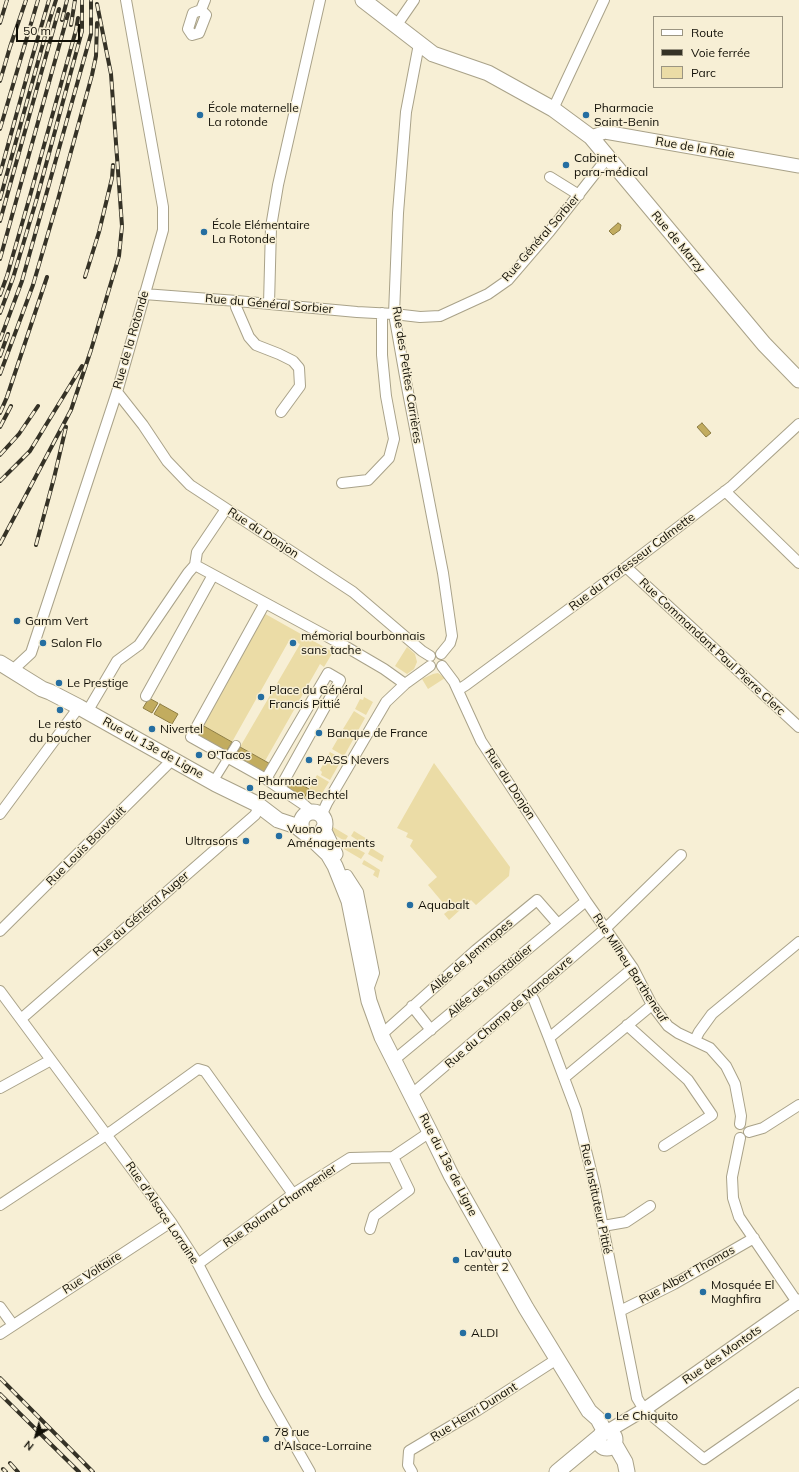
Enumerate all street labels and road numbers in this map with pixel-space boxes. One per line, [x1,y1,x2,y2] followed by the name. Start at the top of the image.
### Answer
[654,134,736,162] street label: Rue de la Raie
[499,191,583,285] street label: Rue Général Sorbier
[648,208,708,276] street label: Rue de Marzy
[110,289,152,391] street label: Rue de la Rotonde
[205,291,333,317] street label: Rue du Général Sorbier
[389,305,425,445] street label: Rue des Petites Carrières
[225,505,301,561] street label: Rue du Donjon
[566,510,698,614] street label: Rue du Professeur Calmette
[636,575,788,719] street label: Rue Commandant Paul Pierre Clerc
[100,714,206,782] street label: Rue du 13e de Ligne
[482,746,538,822] street label: Rue du Donjon
[43,803,129,889] street label: Rue Louis Bouvault
[90,868,192,960] street label: Rue du Général Auger
[589,911,671,1025] street label: Rue Milheu Bartheneuf
[426,916,516,996] street label: Allée de Jemmapes
[444,941,536,1021] street label: Allée de Montdidier
[442,953,576,1071] street label: Rue du Champ de Manoeuvre
[416,1111,480,1219] street label: Rue du 13e de Ligne
[577,1142,615,1256] street label: Rue Instituteur Pittié
[122,1159,202,1267] street label: Rue d'Alsace Lorraine
[221,1161,339,1251] street label: Rue Roland Champenier
[637,1243,737,1307] street label: Rue Albert Thomas
[60,1249,124,1297] street label: Rue Voltaire
[680,1322,764,1388] street label: Rue des Montots
[428,1380,520,1444] street label: Rue Henri Dunant

